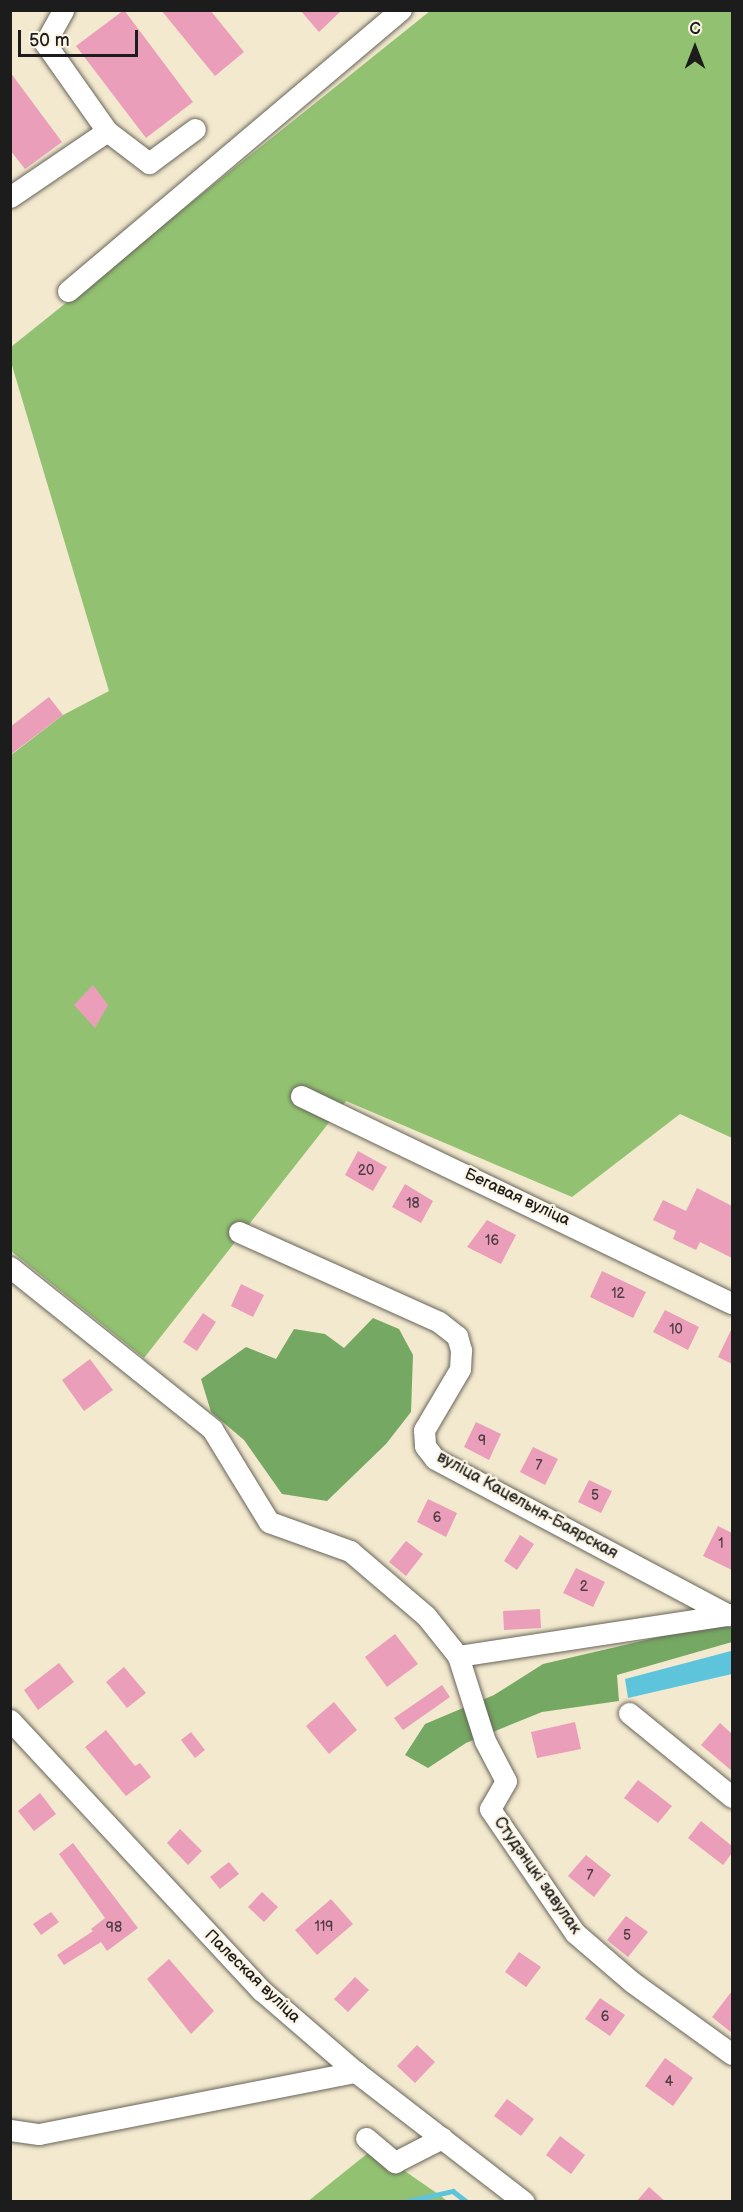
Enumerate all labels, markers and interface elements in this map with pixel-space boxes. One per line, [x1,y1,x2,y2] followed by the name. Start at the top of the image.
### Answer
[21,18,141,56] scale bar
[665,18,725,78] north arrow
[689,20,701,39] text: С
[29,30,70,51] text: 50 m
[358,1163,374,1179] house number: 20
[461,1165,573,1231] street label: Бегавая вуліца
[406,1196,420,1212] house number: 18
[485,1233,499,1249] house number: 16
[611,1286,625,1302] house number: 12
[669,1322,683,1338] house number: 10
[478,1433,486,1449] house number: 9
[433,1448,621,1564] street label: вуліца Кацельня-Баярская
[536,1458,542,1474] house number: 7
[591,1488,599,1504] house number: 5
[433,1510,441,1526] house number: 6
[718,1536,724,1552] house number: 1
[580,1579,588,1595] house number: 2
[489,1814,585,1938] street label: Студэнцкі завулак
[587,1868,593,1884] house number: 7
[315,1919,333,1935] house number: 119
[106,1920,122,1936] house number: 98
[200,1926,304,2028] street label: Палеская вуліца
[623,1928,631,1944] house number: 5
[601,2009,609,2025] house number: 6
[665,2074,673,2090] house number: 4

